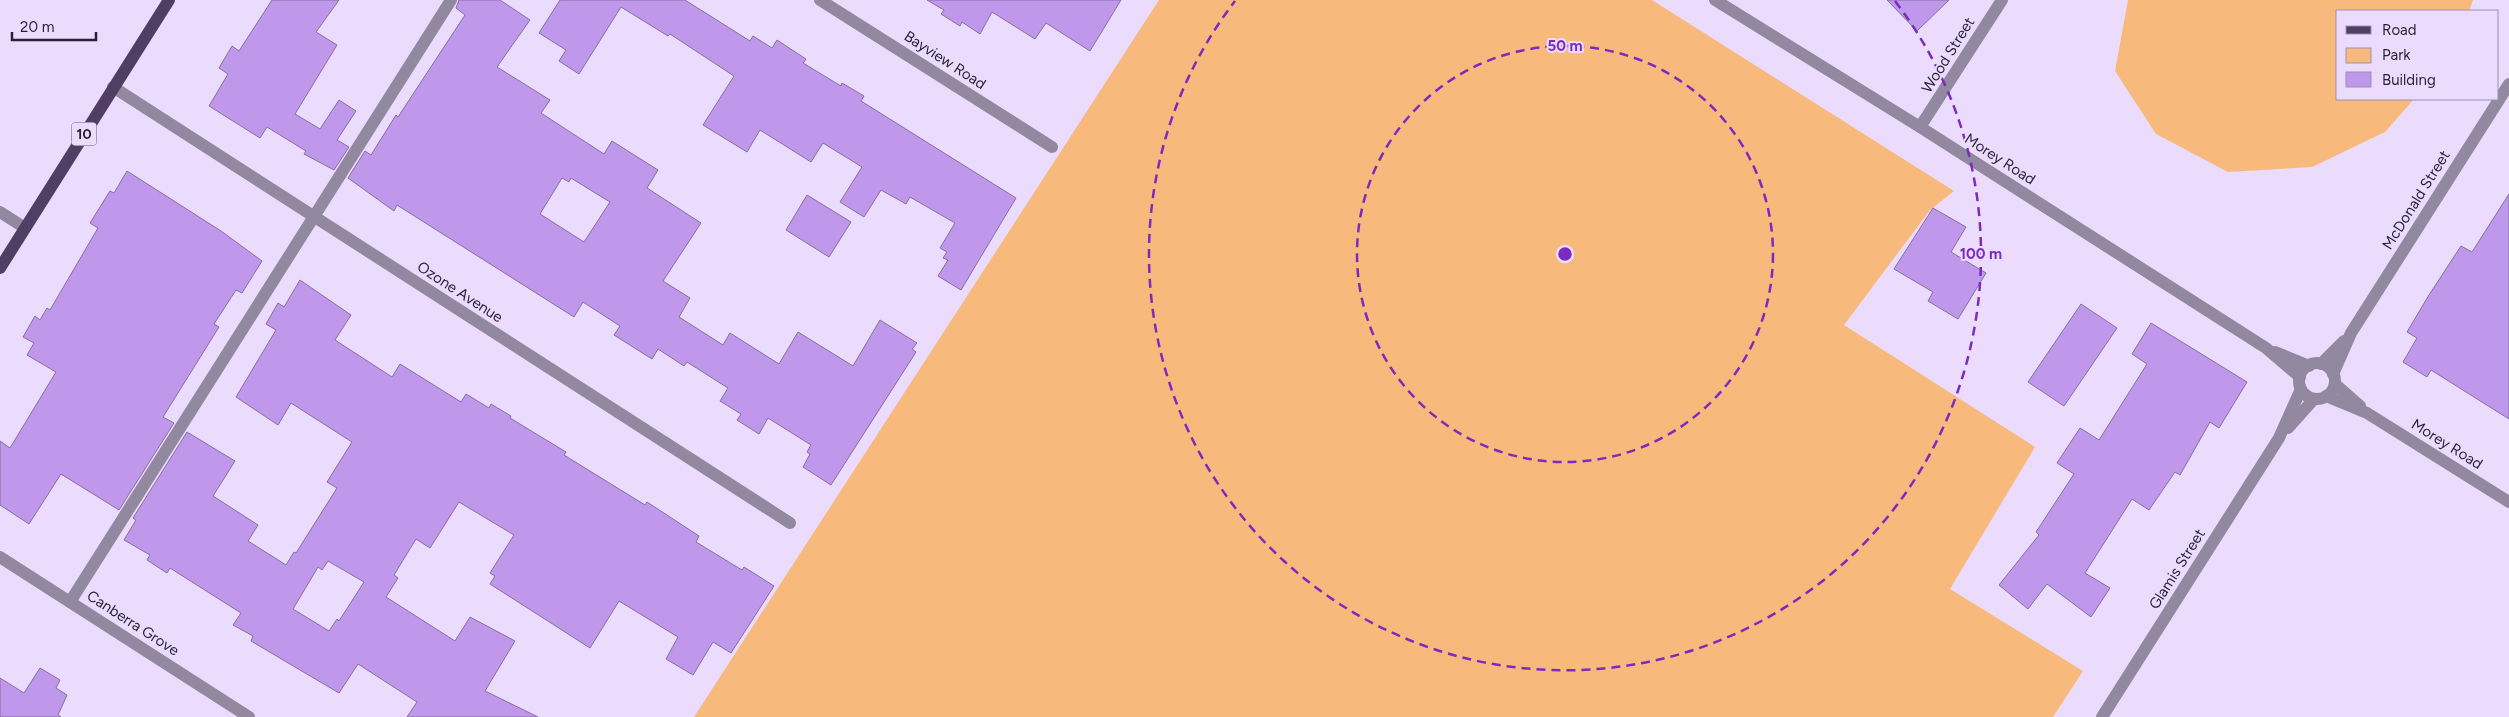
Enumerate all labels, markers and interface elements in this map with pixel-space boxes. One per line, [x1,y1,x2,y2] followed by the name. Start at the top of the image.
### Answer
[12,10,96,42] scale bar
[2336,10,2499,100] legend
[1918,14,1979,96] street label: Wood Street
[20,18,54,36] text: 20 m
[2382,21,2417,39] text: Road
[901,27,989,93] street label: Bayview Road
[1547,37,1583,55] text: 50 m
[2382,46,2411,64] text: Park
[2382,71,2436,89] text: Building
[72,122,96,146] road number: 10
[1961,130,2039,188] street label: Morey Road
[2378,147,2454,253] street label: McDonald Street
[1556,245,1574,263] centre of rings
[1960,245,2002,263] text: 100 m
[414,258,506,326] street label: Ozone Avenue
[2408,415,2486,473] street label: Morey Road
[2145,525,2209,612] street label: Glamis Street
[84,587,182,659] street label: Canberra Grove

